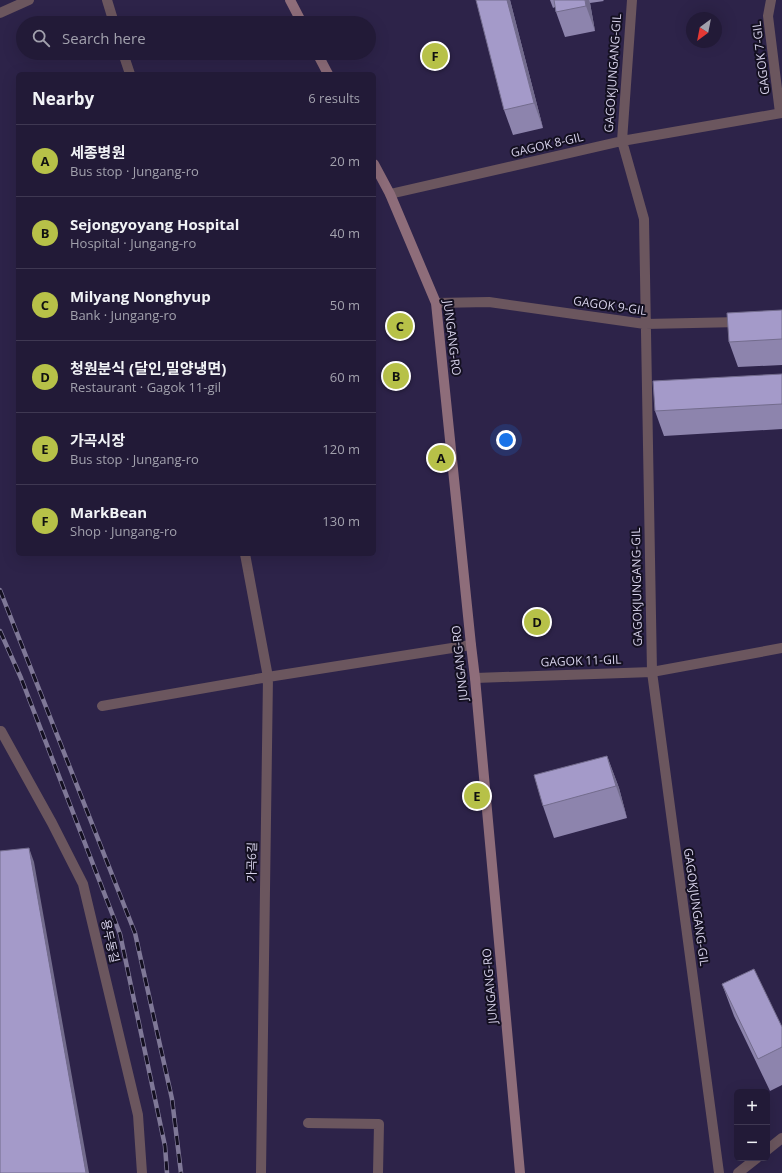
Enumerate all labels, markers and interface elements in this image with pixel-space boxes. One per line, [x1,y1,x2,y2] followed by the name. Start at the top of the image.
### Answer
[686,12,722,48] north arrow
[600,13,625,133] street label: GAGOKJUNGANG-GIL
[16,16,376,60] search box
[748,20,773,96] street label: GAGOK 7-GIL
[30,27,52,49] icon: search
[62,28,146,48] text: Search here
[422,41,448,71] pin: F
[32,87,94,110] text: Nearby
[308,89,360,107] text: 6 results
[509,128,585,161] street label: GAGOK 8-GIL
[70,142,125,162] text: 세종병원
[41,152,49,170] text: A
[330,152,360,170] text: 20 m
[70,162,199,180] text: Bus stop · Jungang-ro
[70,214,239,234] text: Sejongyoyang Hospital
[41,224,49,242] text: B
[330,224,360,242] text: 40 m
[70,234,196,252] text: Hospital · Jungang-ro
[70,286,211,306] text: Milyang Nonghyup
[572,292,648,319] street label: GAGOK 9-GIL
[41,296,49,314] text: C
[330,296,360,314] text: 50 m
[439,298,466,377] street label: JUNGANG-RO
[70,306,177,324] text: Bank · Jungang-ro
[387,311,413,341] pin: C
[70,358,226,378] text: 청원분식 (달인,밀양냉면)
[383,361,409,391] pin: B
[40,368,50,386] text: D
[330,368,360,386] text: 60 m
[70,378,221,396] text: Restaurant · Gagok 11-gil
[70,430,125,450] text: 가곡시장
[496,430,516,450] your location
[41,440,49,458] text: E
[322,440,360,458] text: 120 m
[428,443,454,473] pin: A
[70,450,199,468] text: Bus stop · Jungang-ro
[70,502,147,522] text: MarkBean
[41,512,49,530] text: F
[322,512,360,530] text: 130 m
[70,522,177,540] text: Shop · Jungang-ro
[627,527,646,647] street label: GAGOKJUNGANG-GIL
[524,607,550,637] pin: D
[447,625,472,703] street label: JUNGANG-RO
[540,651,622,670] street label: GAGOK 11-GIL
[464,781,490,811] pin: E
[243,842,260,882] street label: 가곡6길
[680,847,713,967] street label: GAGOKJUNGANG-GIL
[97,917,124,964] street label: 용두동길
[478,948,501,1025] street label: JUNGANG-RO
[734,1089,770,1161] map controls
[734,1089,770,1125] button: +
[734,1125,770,1161] button: −

